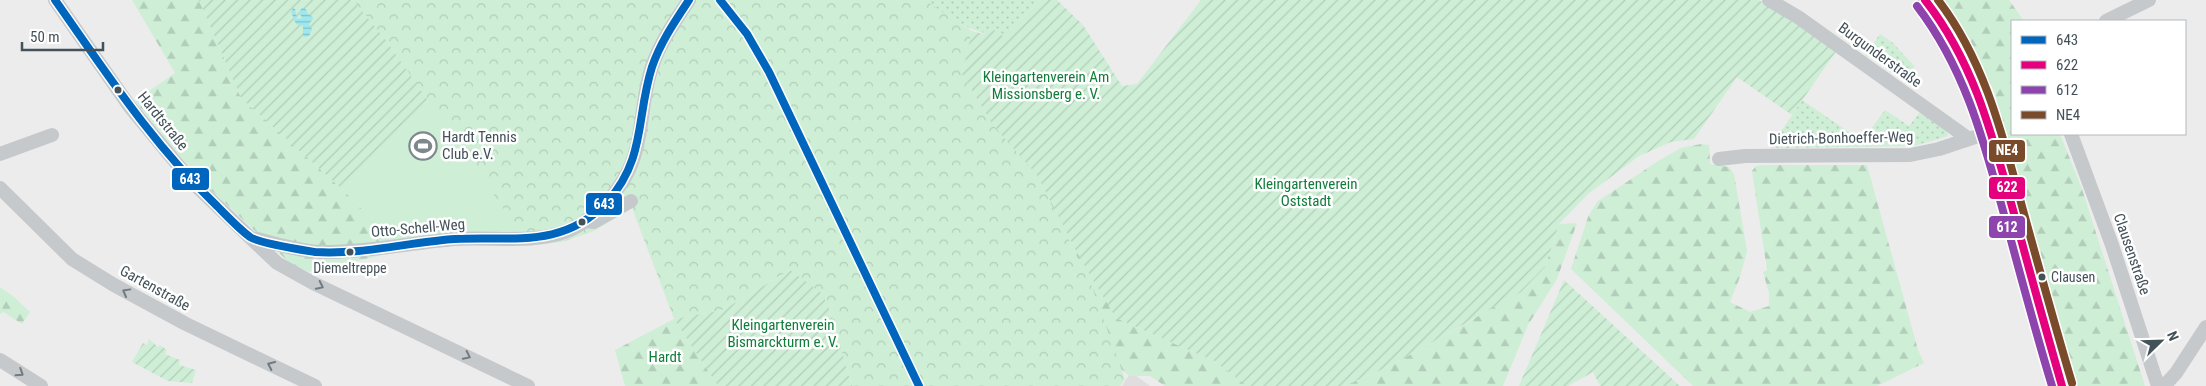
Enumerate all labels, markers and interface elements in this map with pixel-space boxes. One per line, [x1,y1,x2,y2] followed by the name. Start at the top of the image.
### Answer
[1835,19,1925,91] street label: Burgunderstraße
[22,20,104,52] scale bar
[2011,20,2186,135] legend
[30,28,60,46] text: 50 m
[2056,31,2078,49] text: 643
[2056,56,2078,74] text: 622
[983,68,1109,103] park label: Kleingartenverein Am Missionsberg e. V.
[2056,81,2078,99] text: 612
[113,85,123,95] unlabelled marker
[134,88,192,154] street label: Hardtstraße
[2056,106,2080,124] text: NE4
[442,128,517,163] place label: Hardt Tennis Club e.V.
[1769,128,1913,148] street label: Dietrich-Bonhoeffer-Weg
[408,131,438,161] sports icon: Hardt Tennis Club e.V.
[1988,139,2026,163] line badge: NE4
[1996,142,2018,158] text: NE4
[171,167,210,191] line badge: 643
[179,171,201,187] text: 643
[1254,175,1358,210] park label: Kleingartenverein Oststadt
[1988,176,2026,200] line badge: 622
[1996,179,2018,195] text: 622
[585,192,623,216] line badge: 643
[593,196,615,212] text: 643
[2110,211,2154,297] street label: Clausenstraße
[370,215,466,241] street label: Otto-Schell-Weg
[1988,215,2026,239] line badge: 612
[577,217,587,227] unlabelled marker
[1996,219,2018,235] text: 612
[345,247,355,257] marker: Diemeltreppe
[313,260,387,276] place label: Diemeltreppe
[117,261,193,315] street label: Gartenstraße
[2051,269,2095,285] place label: Clausen
[2037,272,2047,282] marker: Clausen
[315,280,324,290] one-way arrow
[123,288,132,298] one-way arrow
[727,316,839,351] park label: Kleingartenverein Bismarckturm e. V.
[2136,316,2186,366] north arrow
[2164,329,2182,343] text: N
[649,348,681,366] park label: Hardt
[461,350,470,360] one-way arrow
[267,361,276,371] one-way arrow
[15,367,24,376] one-way arrow

